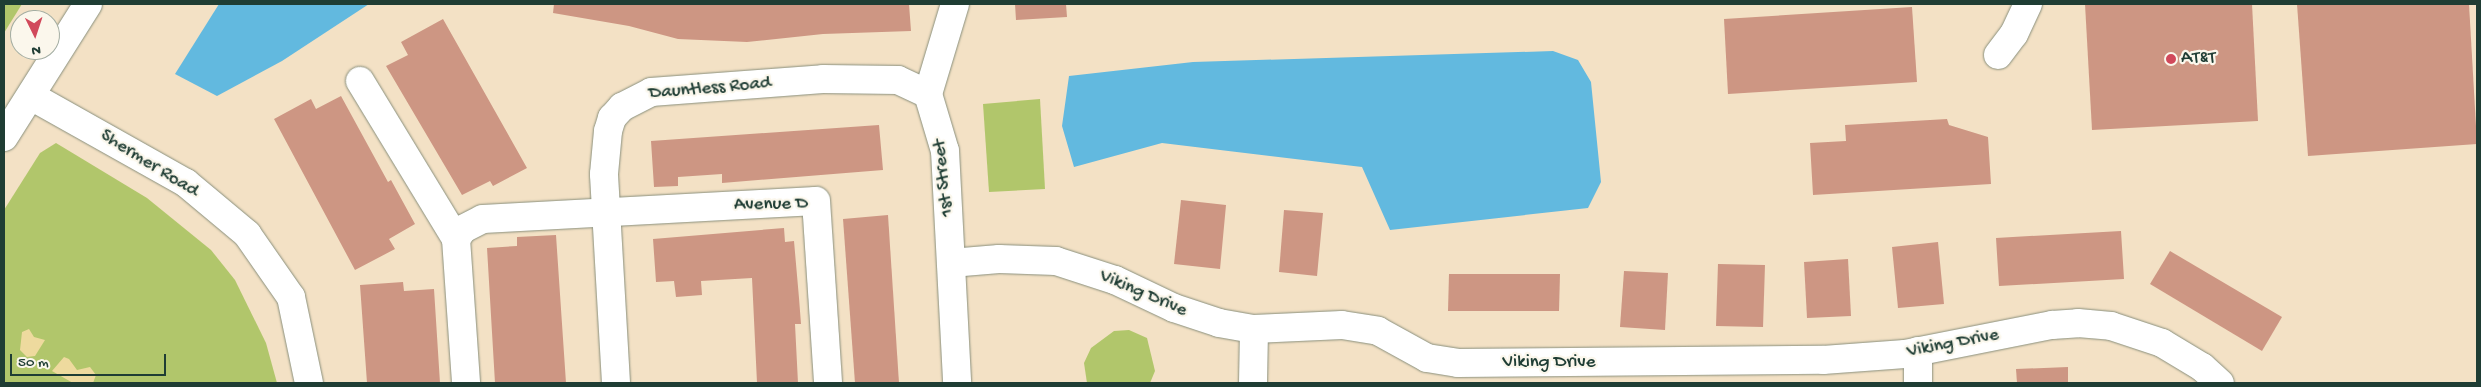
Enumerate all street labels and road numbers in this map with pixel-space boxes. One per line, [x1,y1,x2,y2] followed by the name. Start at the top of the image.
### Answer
[648,72,772,106] street label: Dauntless Road
[96,125,202,203] street label: Shermer Road
[929,138,959,218] street label: 1st Street
[734,193,808,217] street label: Avenue D
[1096,265,1190,323] street label: Viking Drive
[1905,324,2001,364] street label: Viking Drive
[1502,352,1596,374] street label: Viking Drive

